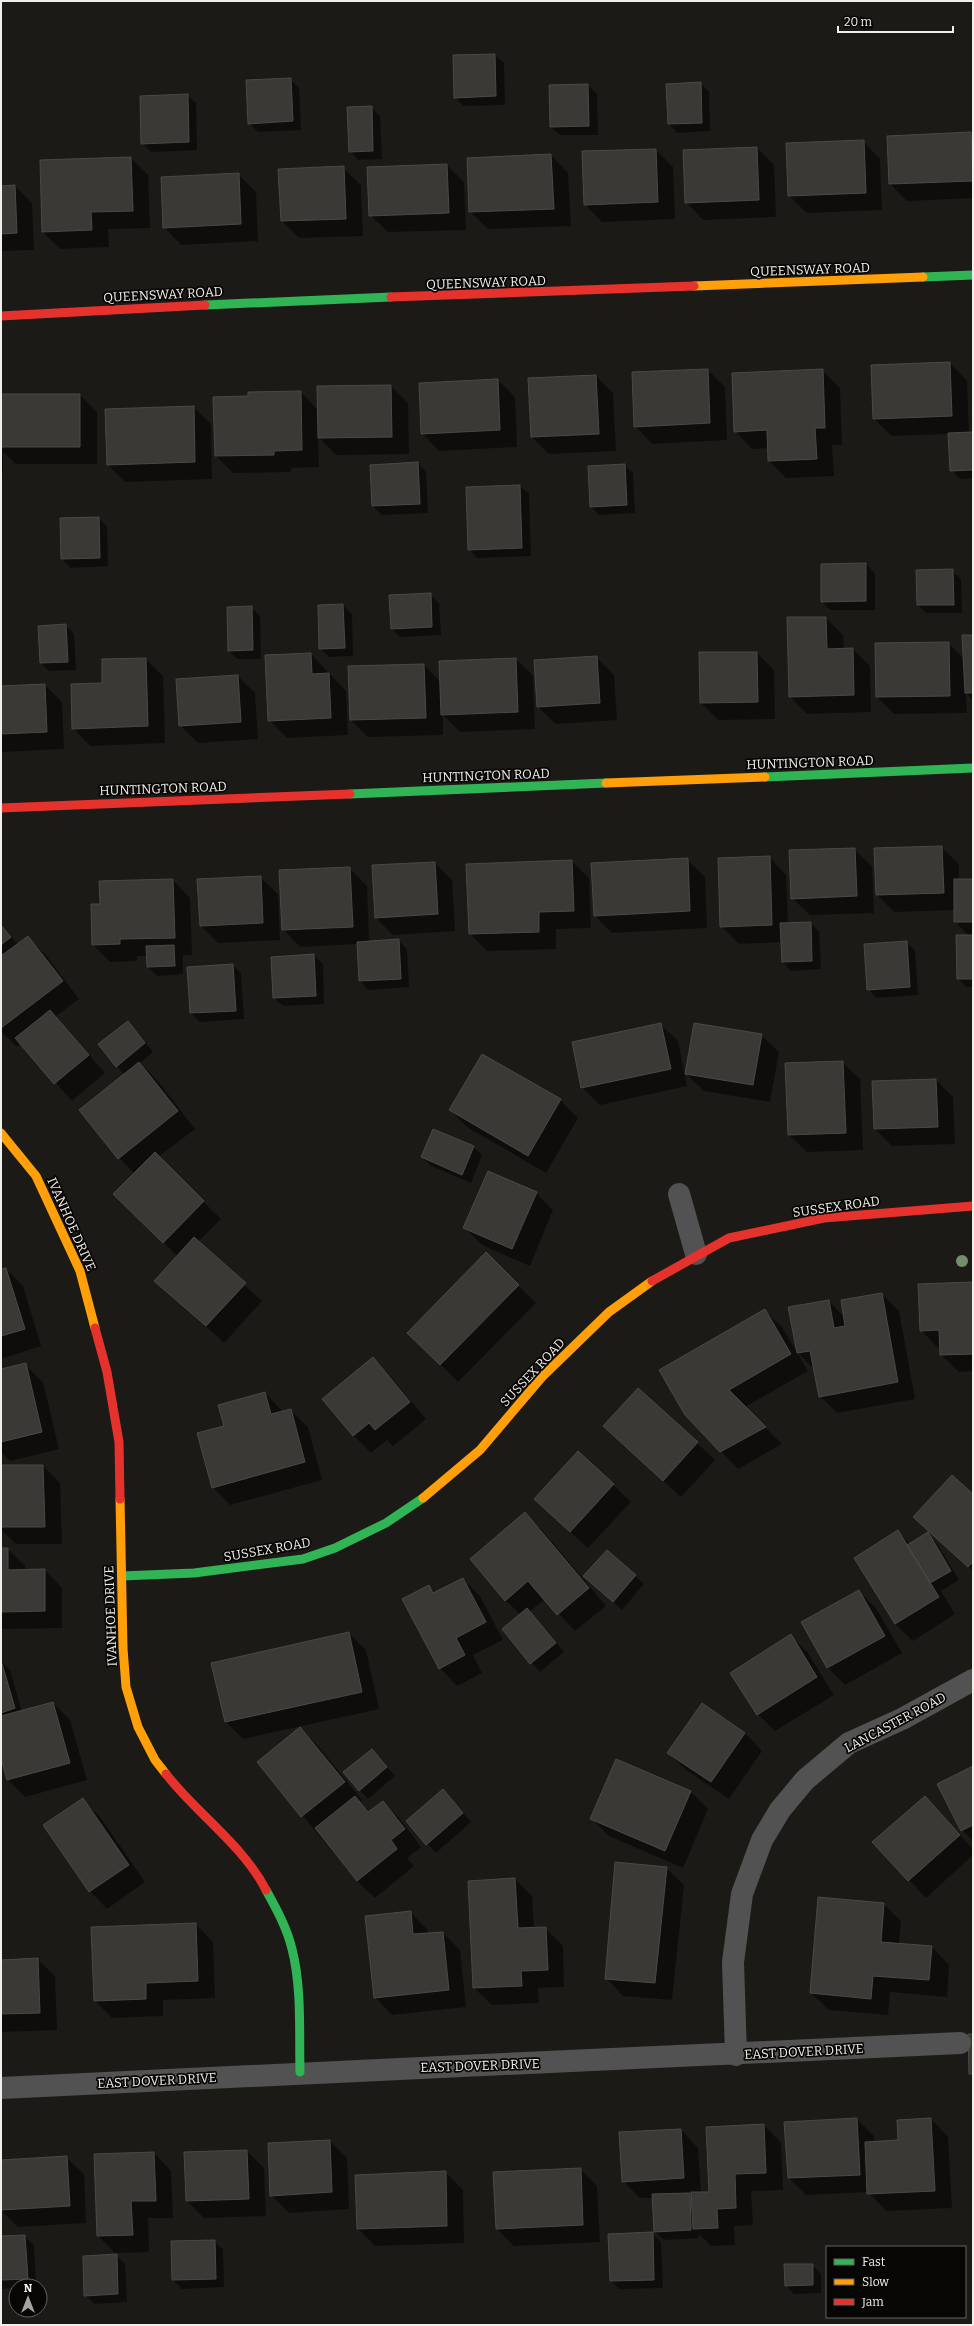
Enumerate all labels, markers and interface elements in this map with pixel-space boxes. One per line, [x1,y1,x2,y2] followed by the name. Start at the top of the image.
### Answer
[838,8,953,34] scale bar
[844,15,873,29] text: 20 m
[750,260,870,279] street label: QUEENSWAY ROAD
[426,273,546,292] street label: QUEENSWAY ROAD
[103,284,223,305] street label: QUEENSWAY ROAD
[746,753,874,772] street label: HUNTINGTON ROAD
[422,766,550,785] street label: HUNTINGTON ROAD
[99,779,227,798] street label: HUNTINGTON ROAD
[44,1175,99,1273] street label: IVANHOE DRIVE
[791,1193,881,1220] street label: SUSSEX ROAD
[497,1335,568,1410] street label: SUSSEX ROAD
[222,1534,312,1565] street label: SUSSEX ROAD
[101,1565,120,1667] street label: IVANHOE DRIVE
[842,1689,948,1756] street label: LANCASTER ROAD
[744,2041,864,2062] street label: EAST DOVER DRIVE
[420,2056,540,2075] street label: EAST DOVER DRIVE
[97,2070,217,2091] street label: EAST DOVER DRIVE
[826,2246,966,2318] legend
[862,2255,886,2269] text: Fast
[862,2275,889,2289] text: Slow
[8,2278,48,2318] north arrow
[24,2282,33,2295] text: N
[861,2295,884,2309] text: Jam

